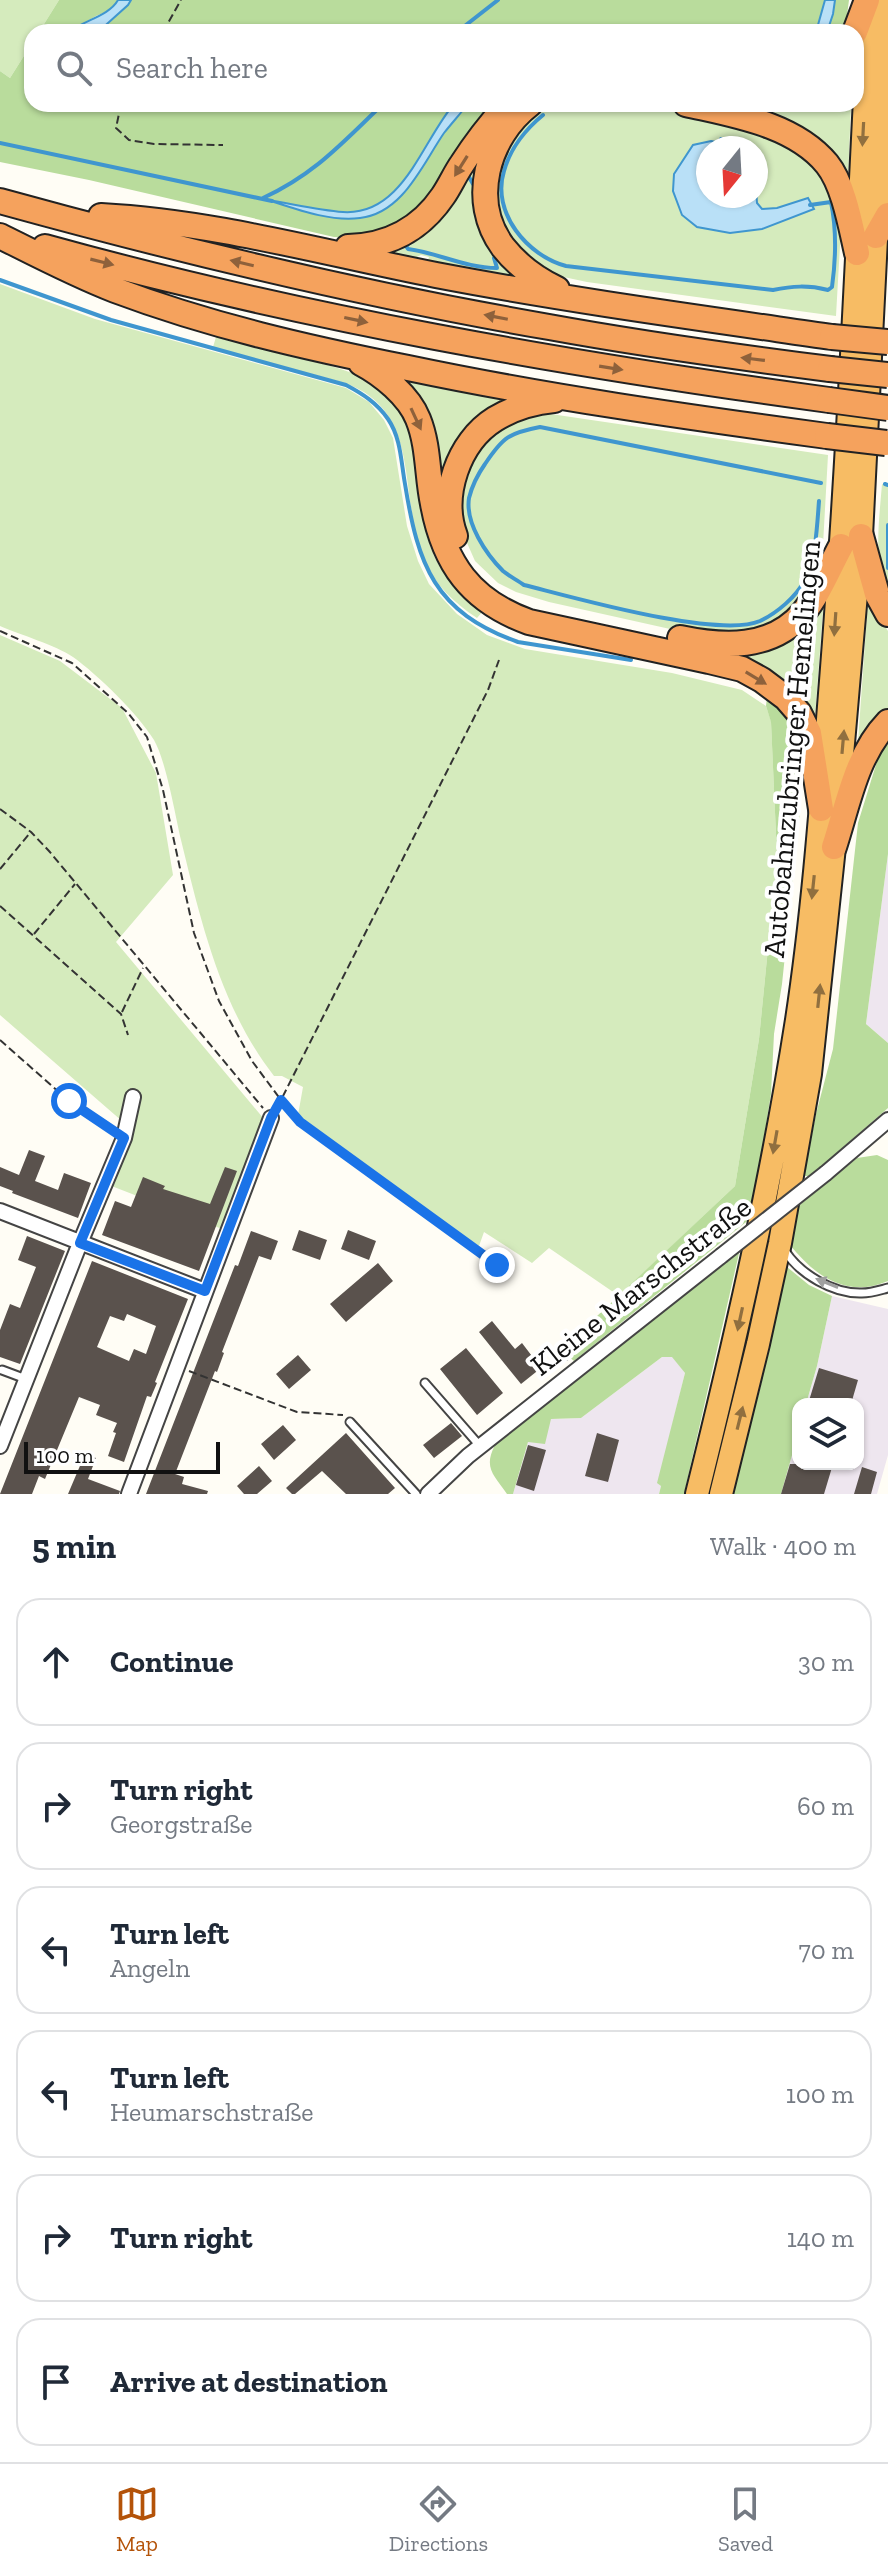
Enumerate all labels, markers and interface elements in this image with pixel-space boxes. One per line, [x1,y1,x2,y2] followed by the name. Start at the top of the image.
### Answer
[24,24,864,112] search box
[52,46,96,90] icon: search
[116,50,268,86] text: Search here
[856,122,869,147] one-way arrow
[696,136,768,208] north arrow
[454,155,468,177] one-way arrow
[229,256,254,269] one-way arrow
[90,257,115,269] one-way arrow
[484,310,509,323] one-way arrow
[343,314,368,327] one-way arrow
[740,352,765,365] one-way arrow
[599,363,624,375] one-way arrow
[409,407,423,430] one-way arrow
[756,539,828,959] street label: Autobahnzubringer Hemelingen
[828,612,841,637] one-way arrow
[745,670,767,684] one-way arrow
[837,729,850,754] one-way arrow
[806,875,819,900] one-way arrow
[812,983,825,1008] one-way arrow
[51,1083,87,1119] route start
[769,1130,781,1155] one-way arrow
[524,1189,758,1383] street label: Kleine Marschstraße
[479,1247,515,1283] route end
[815,1276,839,1289] one-way arrow
[734,1307,746,1332] one-way arrow
[792,1398,864,1470] map controls
[792,1398,864,1470] button: layers
[734,1406,746,1431] one-way arrow
[24,1438,220,1474] scale bar
[36,1442,94,1469] text: 100 m
[32,1526,116,1567] text: 5 min
[710,1530,856,1562] text: Walk · 400 m
[34,1640,78,1684] icon: ahead
[110,1644,234,1680] text: Continue
[798,1646,854,1678] text: 30 m
[110,1772,252,1808] text: Turn right
[34,1784,78,1828] icon: right
[797,1790,854,1822] text: 60 m
[110,1808,252,1840] text: Georgstraße
[110,1916,229,1952] text: Turn left
[34,1928,78,1972] icon: left
[798,1934,854,1966] text: 70 m
[110,1952,190,1984] text: Angeln
[110,2060,229,2096] text: Turn left
[34,2072,78,2116] icon: left
[786,2078,854,2110] text: 100 m
[110,2096,313,2128] text: Heumarschstraße
[34,2216,78,2260] icon: right
[110,2220,252,2256] text: Turn right
[787,2222,854,2254] text: 140 m
[34,2360,78,2404] icon: arrive
[110,2364,387,2400] text: Arrive at destination
[115,2482,159,2557] tab: Map
[389,2482,488,2557] tab: Directions
[718,2482,773,2557] tab: Saved

